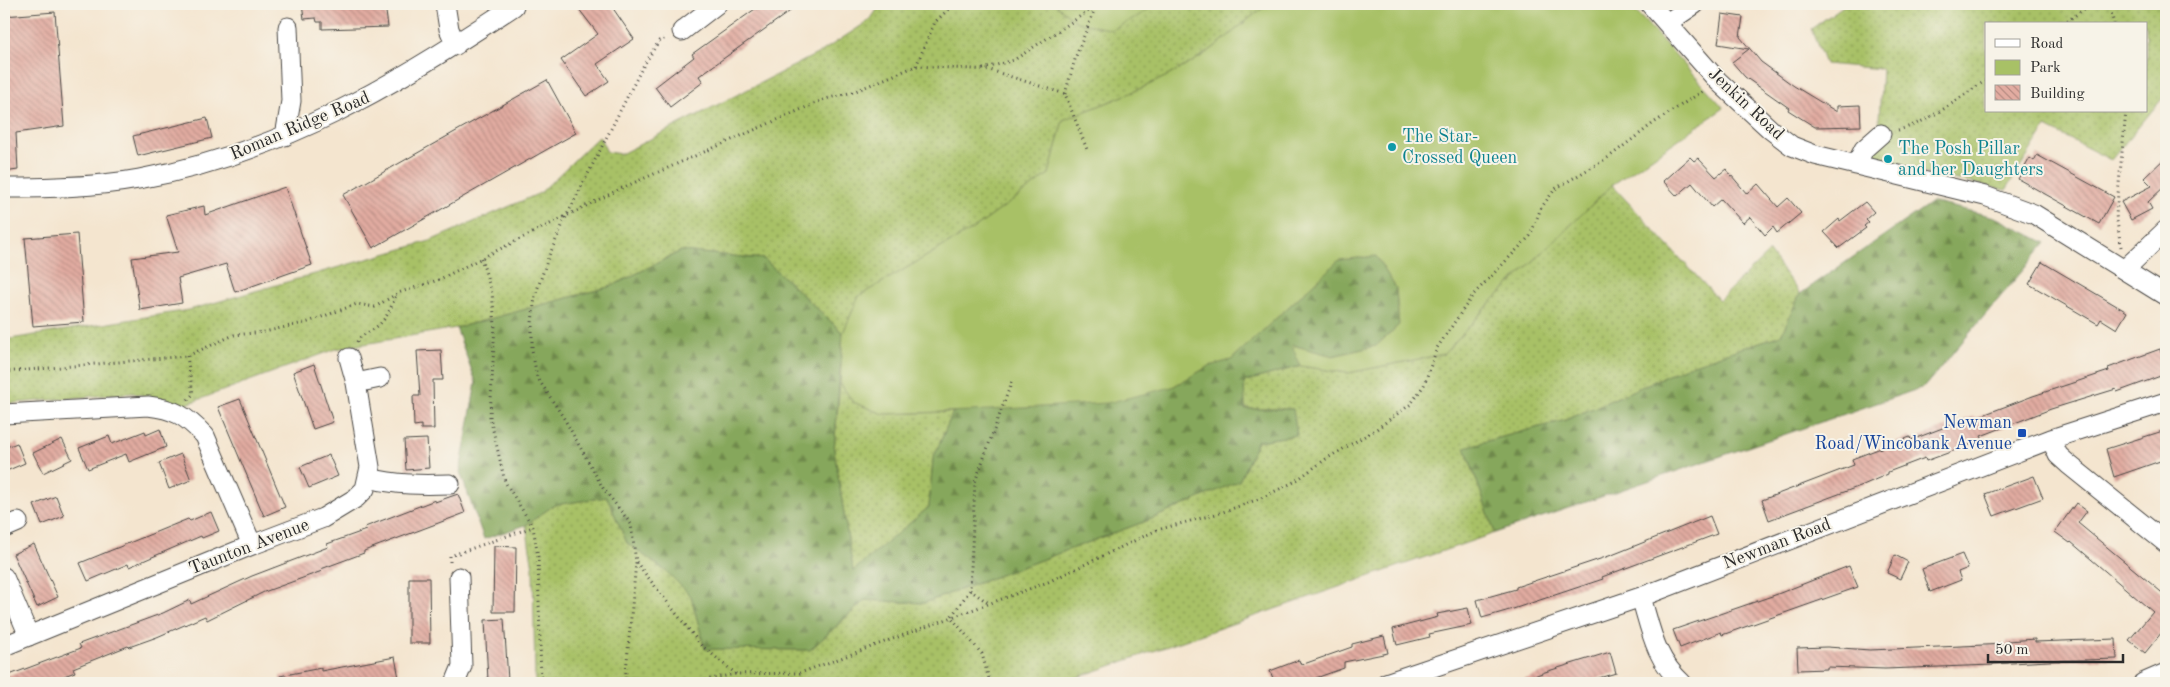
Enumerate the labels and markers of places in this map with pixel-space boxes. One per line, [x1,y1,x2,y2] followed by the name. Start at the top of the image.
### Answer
[1402,128,1517,167] place label: The Star- Crossed Queen
[1898,140,2044,179] place label: The Posh Pillar and her Daughters
[1386,141,1398,153] marker: The Star- Crossed Queen
[1882,153,1894,165] marker: The Posh Pillar and her Daughters
[1815,414,2012,453] place label: Newman Road/Wincobank Avenue
[2016,427,2028,439] marker: Newman Road/Wincobank Avenue

